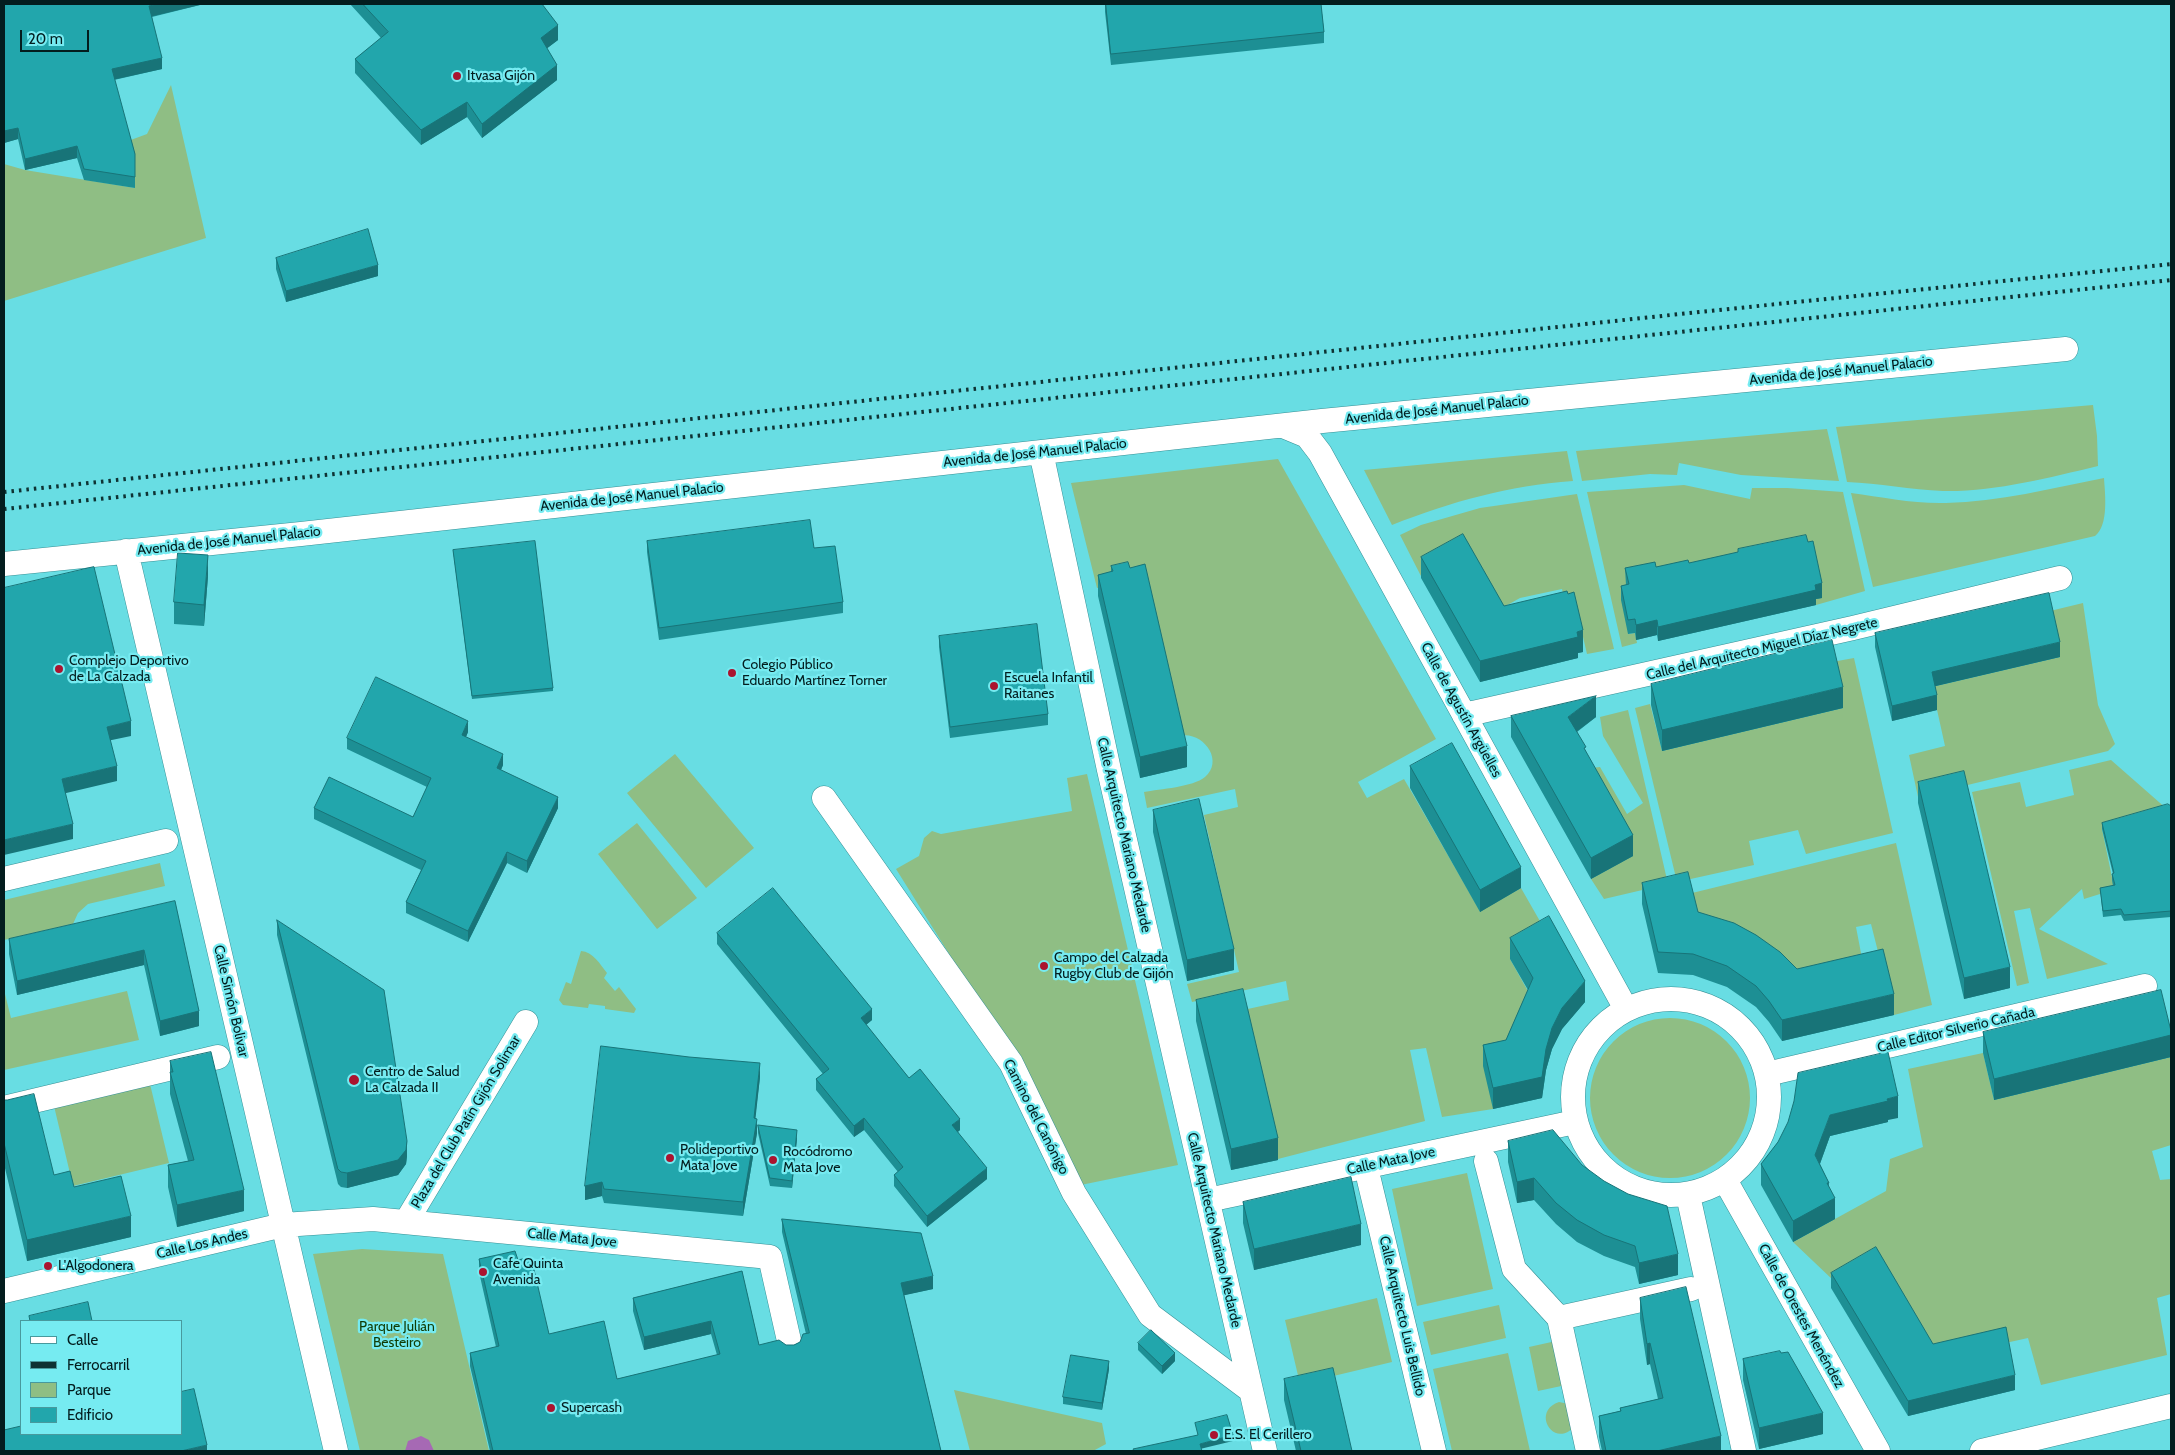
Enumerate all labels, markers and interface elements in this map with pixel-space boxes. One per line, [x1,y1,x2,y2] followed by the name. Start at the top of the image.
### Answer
[22,20,91,52] scale bar
[28,30,63,48] text: 20 m
[467,68,535,84] place label: Itvasa Gijón
[451,70,463,82] marker: Itvasa Gijón
[1749,353,1933,389] street label: Avenida de José Manuel Palacio
[1345,392,1529,428] street label: Avenida de José Manuel Palacio
[943,435,1127,471] street label: Avenida de José Manuel Palacio
[540,479,724,515] street label: Avenida de José Manuel Palacio
[137,523,321,559] street label: Avenida de José Manuel Palacio
[1645,614,1879,684] street label: Calle del Arquitecto Miguel Díaz Negrete
[1417,640,1505,780] street label: Calle de Agustín Argüelles
[69,653,189,686] place label: Complejo Deportivo de La Calzada
[742,657,887,690] place label: Colegio Público Eduardo Martínez Torner
[53,663,65,675] marker: Complejo Deportivo de La Calzada
[726,667,738,679] marker: Colegio Público Eduardo Martínez Torner
[1004,670,1093,702] place label: Escuela Infantil Raitanes
[988,680,1000,692] marker: Escuela Infantil Raitanes
[1093,736,1155,934] street label: Calle Arquitecto Mariano Medarde
[210,943,252,1059] street label: Calle Simón Bolivar
[1054,950,1173,982] place label: Campo del Calzada Rugby Club de Gijón
[1038,960,1050,972] marker: Campo del Calzada Rugby Club de Gijón
[1876,1004,2036,1056] street label: Calle Editor Silverio Cañada
[408,1033,524,1211] street label: Plaza del Club Patín Gijón Solimar
[1000,1057,1072,1177] street label: Camino del Canónigo
[365,1064,460,1096] place label: Centro de Salud La Calzada II
[347,1073,361,1087] marker: Centro de Salud La Calzada II
[1183,1131,1245,1329] street label: Calle Arquitecto Mariano Medarde
[680,1142,759,1174] place label: Polideportivo Mata Jove
[1345,1143,1437,1179] street label: Calle Mata Jove
[783,1144,853,1176] place label: Rocódromo Mata Jove
[664,1152,676,1164] marker: Polideportivo Mata Jove
[767,1154,779,1166] marker: Rocódromo Mata Jove
[155,1225,249,1263] street label: Calle Los Andes
[527,1225,617,1251] street label: Calle Mata Jove
[1375,1234,1429,1398] street label: Calle Arquitecto Luis Bellido
[1754,1241,1848,1391] street label: Calle de Orestes Menéndez
[493,1256,563,1288] place label: Cafe Quinta Avenida
[58,1258,134,1274] place label: L'Algodonera
[42,1260,54,1272] marker: L'Algodonera
[477,1266,489,1278] marker: Cafe Quinta Avenida
[359,1319,435,1351] park label: Parque Julián Besteiro
[20,1320,182,1435] legend
[67,1331,98,1349] text: Calle
[67,1356,130,1374] text: Ferrocarril
[67,1381,111,1399] text: Parque
[561,1400,622,1416] place label: Supercash
[545,1402,557,1414] marker: Supercash
[67,1406,113,1424] text: Edificio
[1224,1427,1312,1443] place label: E.S. El Cerillero
[1208,1429,1220,1441] marker: E.S. El Cerillero

